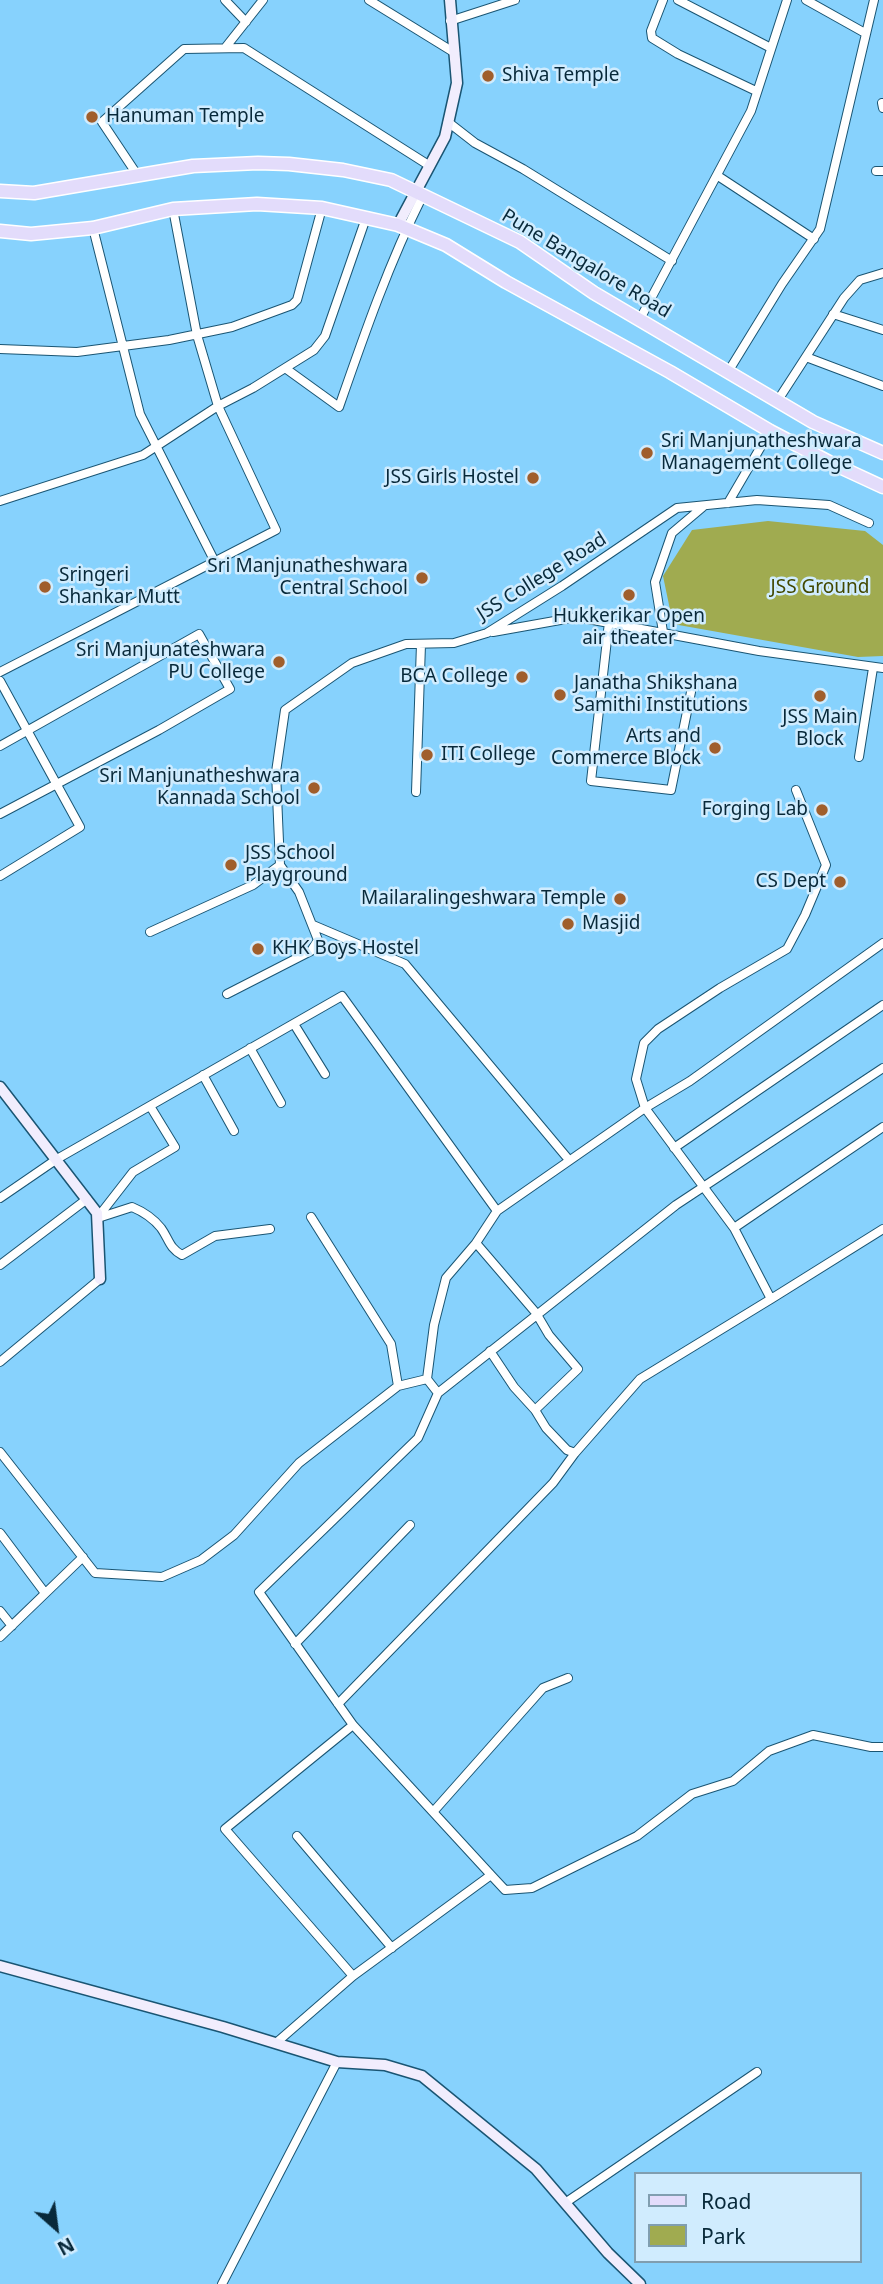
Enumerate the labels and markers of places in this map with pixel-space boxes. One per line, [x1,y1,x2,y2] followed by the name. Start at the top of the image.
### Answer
[502,65,619,87] place label: Shiva Temple
[480,68,496,84] marker: Shiva Temple
[106,106,264,128] place label: Hanuman Temple
[84,109,100,125] marker: Hanuman Temple
[661,431,862,475] place label: Sri Manjunatheshwara Management College
[639,445,655,461] marker: Sri Manjunatheshwara Management College
[385,467,519,489] place label: JSS Girls Hostel
[525,470,541,486] marker: JSS Girls Hostel
[207,556,408,600] place label: Sri Manjunatheshwara Central School
[59,565,180,609] place label: Sringeri Shankar Mutt
[414,570,430,586] marker: Sri Manjunatheshwara Central School
[37,579,53,595] marker: Sringeri Shankar Mutt
[621,587,637,603] marker: Hukkerikar Open air theater
[553,606,705,650] place label: Hukkerikar Open air theater
[76,640,265,684] place label: Sri Manjunateshwara PU College
[271,654,287,670] marker: Sri Manjunateshwara PU College
[400,666,508,688] place label: BCA College
[514,669,530,685] marker: BCA College
[574,673,748,717] place label: Janatha Shikshana Samithi Institutions
[552,687,568,703] marker: Janatha Shikshana Samithi Institutions
[812,688,828,704] marker: JSS Main Block
[782,707,858,751] place label: JSS Main Block
[551,726,701,770] place label: Arts and Commerce Block
[707,740,723,756] marker: Arts and Commerce Block
[441,744,536,766] place label: ITI College
[419,747,435,763] marker: ITI College
[99,766,300,810] place label: Sri Manjunatheshwara Kannada School
[306,780,322,796] marker: Sri Manjunatheshwara Kannada School
[702,799,808,821] place label: Forging Lab
[814,802,830,818] marker: Forging Lab
[245,843,348,887] place label: JSS School Playground
[223,857,239,873] marker: JSS School Playground
[755,871,826,893] place label: CS Dept
[832,874,848,890] marker: CS Dept
[361,888,606,910] place label: Mailaralingeshwara Temple
[612,891,628,907] marker: Mailaralingeshwara Temple
[582,913,640,935] place label: Masjid
[560,916,576,932] marker: Masjid
[272,938,419,960] place label: KHK Boys Hostel
[250,941,266,957] marker: KHK Boys Hostel

